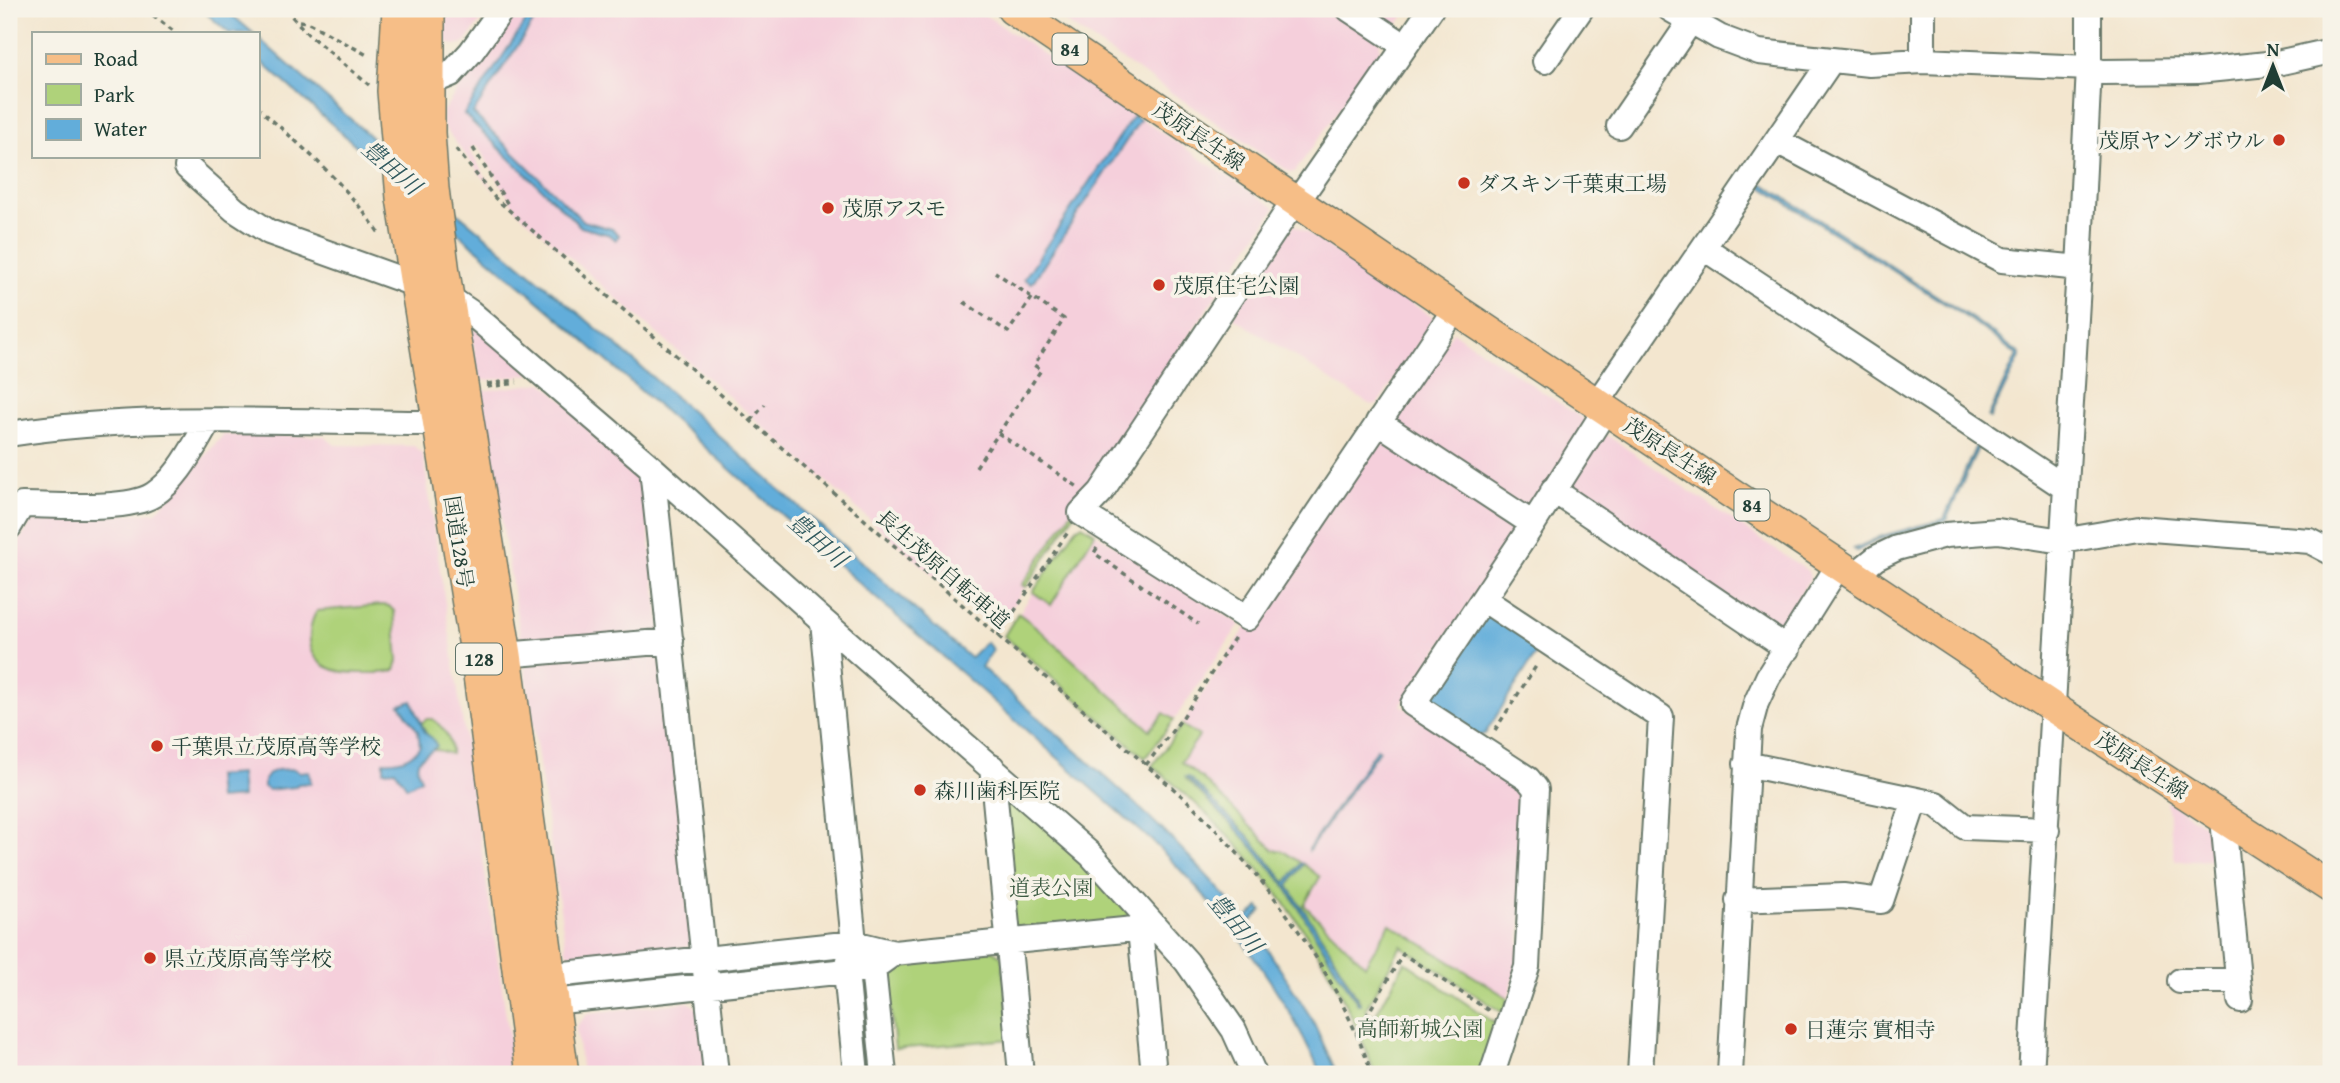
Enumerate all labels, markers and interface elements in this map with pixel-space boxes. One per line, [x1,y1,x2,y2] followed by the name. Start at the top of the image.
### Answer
[32,32,259,158] legend
[2238,32,2308,102] north arrow
[1052,34,1088,64] road number: 84
[2267,35,2280,63] text: N
[94,43,139,74] text: Road
[94,79,135,110] text: Park
[1147,94,1251,178] street label: 茂原長生線
[94,113,147,144] text: Water
[2098,125,2265,156] place label: 茂原ヤングボウル
[355,132,431,204] water label: 豊田川
[2271,132,2287,148] marker: 茂原ヤングボウル
[1478,168,1667,199] place label: ダスキン千葉東工場
[1456,175,1472,191] marker: ダスキン千葉東工場
[842,193,946,224] place label: 茂原アスモ
[820,200,836,216] marker: 茂原アスモ
[1173,270,1299,301] place label: 茂原住宅公園
[1151,277,1167,293] marker: 茂原住宅公園
[1618,409,1722,493] street label: 茂原長生線
[1734,490,1770,520] road number: 84
[436,493,482,591] street label: 国道128号
[869,502,1017,636] street label: 長生茂原自転車道
[781,505,857,577] water label: 豊田川
[456,644,502,674] road number: 128
[2090,723,2194,807] street label: 茂原長生線
[171,731,381,762] place label: 千葉県立茂原高等学校
[149,738,165,754] marker: 千葉県立茂原高等学校
[934,775,1060,806] place label: 森川歯科医院
[912,782,928,798] marker: 森川歯科医院
[1009,872,1093,903] park label: 道表公園
[1201,886,1273,962] water label: 豊田川
[164,943,332,974] place label: 県立茂原高等学校
[142,950,158,966] marker: 県立茂原高等学校
[1357,1013,1483,1044] park label: 高師新城公園
[1805,1014,1936,1045] place label: 日蓮宗 實相寺
[1783,1021,1799,1037] marker: 日蓮宗 實相寺

